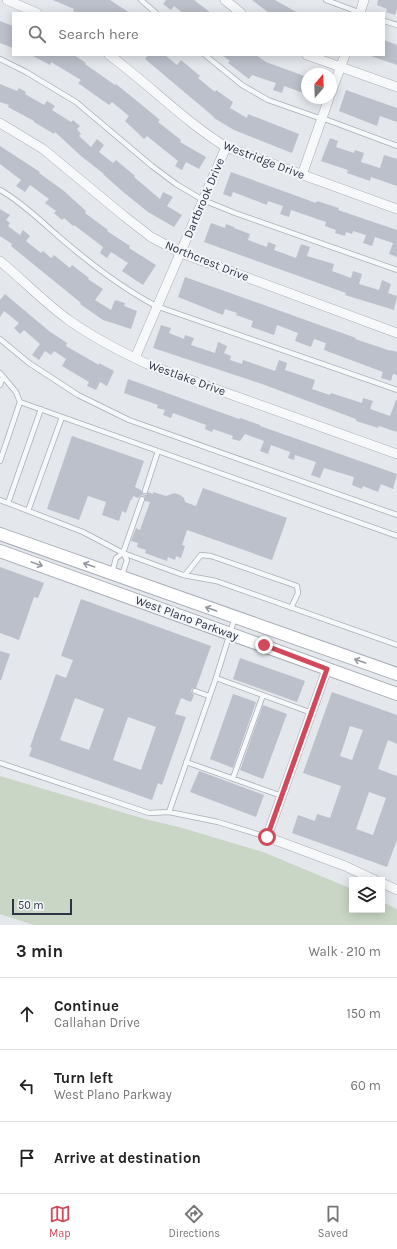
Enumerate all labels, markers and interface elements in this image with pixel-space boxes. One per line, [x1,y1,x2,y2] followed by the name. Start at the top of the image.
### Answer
[12,12,385,56] search box
[26,23,48,45] icon: search
[58,25,139,43] text: Search here
[301,68,337,104] north arrow
[221,138,307,182] street label: Westridge Drive
[181,156,227,240] street label: Dartbrook Drive
[163,238,251,284] street label: Northcrest Drive
[147,358,227,398] street label: Westlake Drive
[30,560,42,568] one-way arrow
[82,561,95,568] one-way arrow
[134,593,241,643] street label: West Plano Parkway
[205,604,217,612] one-way arrow
[255,636,273,654] route end
[355,656,367,664] one-way arrow
[258,828,276,846] route start
[349,877,385,913] map controls
[349,877,385,913] button: layers
[12,897,72,916] scale bar
[18,899,44,912] text: 50 m
[16,941,63,961] text: 3 min
[308,944,381,959] text: Walk · 210 m
[54,997,119,1015] text: Continue
[16,1003,38,1025] icon: ahead
[346,1006,381,1021] text: 150 m
[54,1015,140,1030] text: Callahan Drive
[54,1069,113,1087] text: Turn left
[16,1075,38,1097] icon: left
[351,1078,381,1093] text: 60 m
[54,1087,172,1102] text: West Plano Parkway
[16,1147,38,1169] icon: arrive
[54,1149,201,1167] text: Arrive at destination
[49,1203,71,1240] tab: Map
[168,1203,220,1240] tab: Directions
[318,1203,348,1240] tab: Saved

